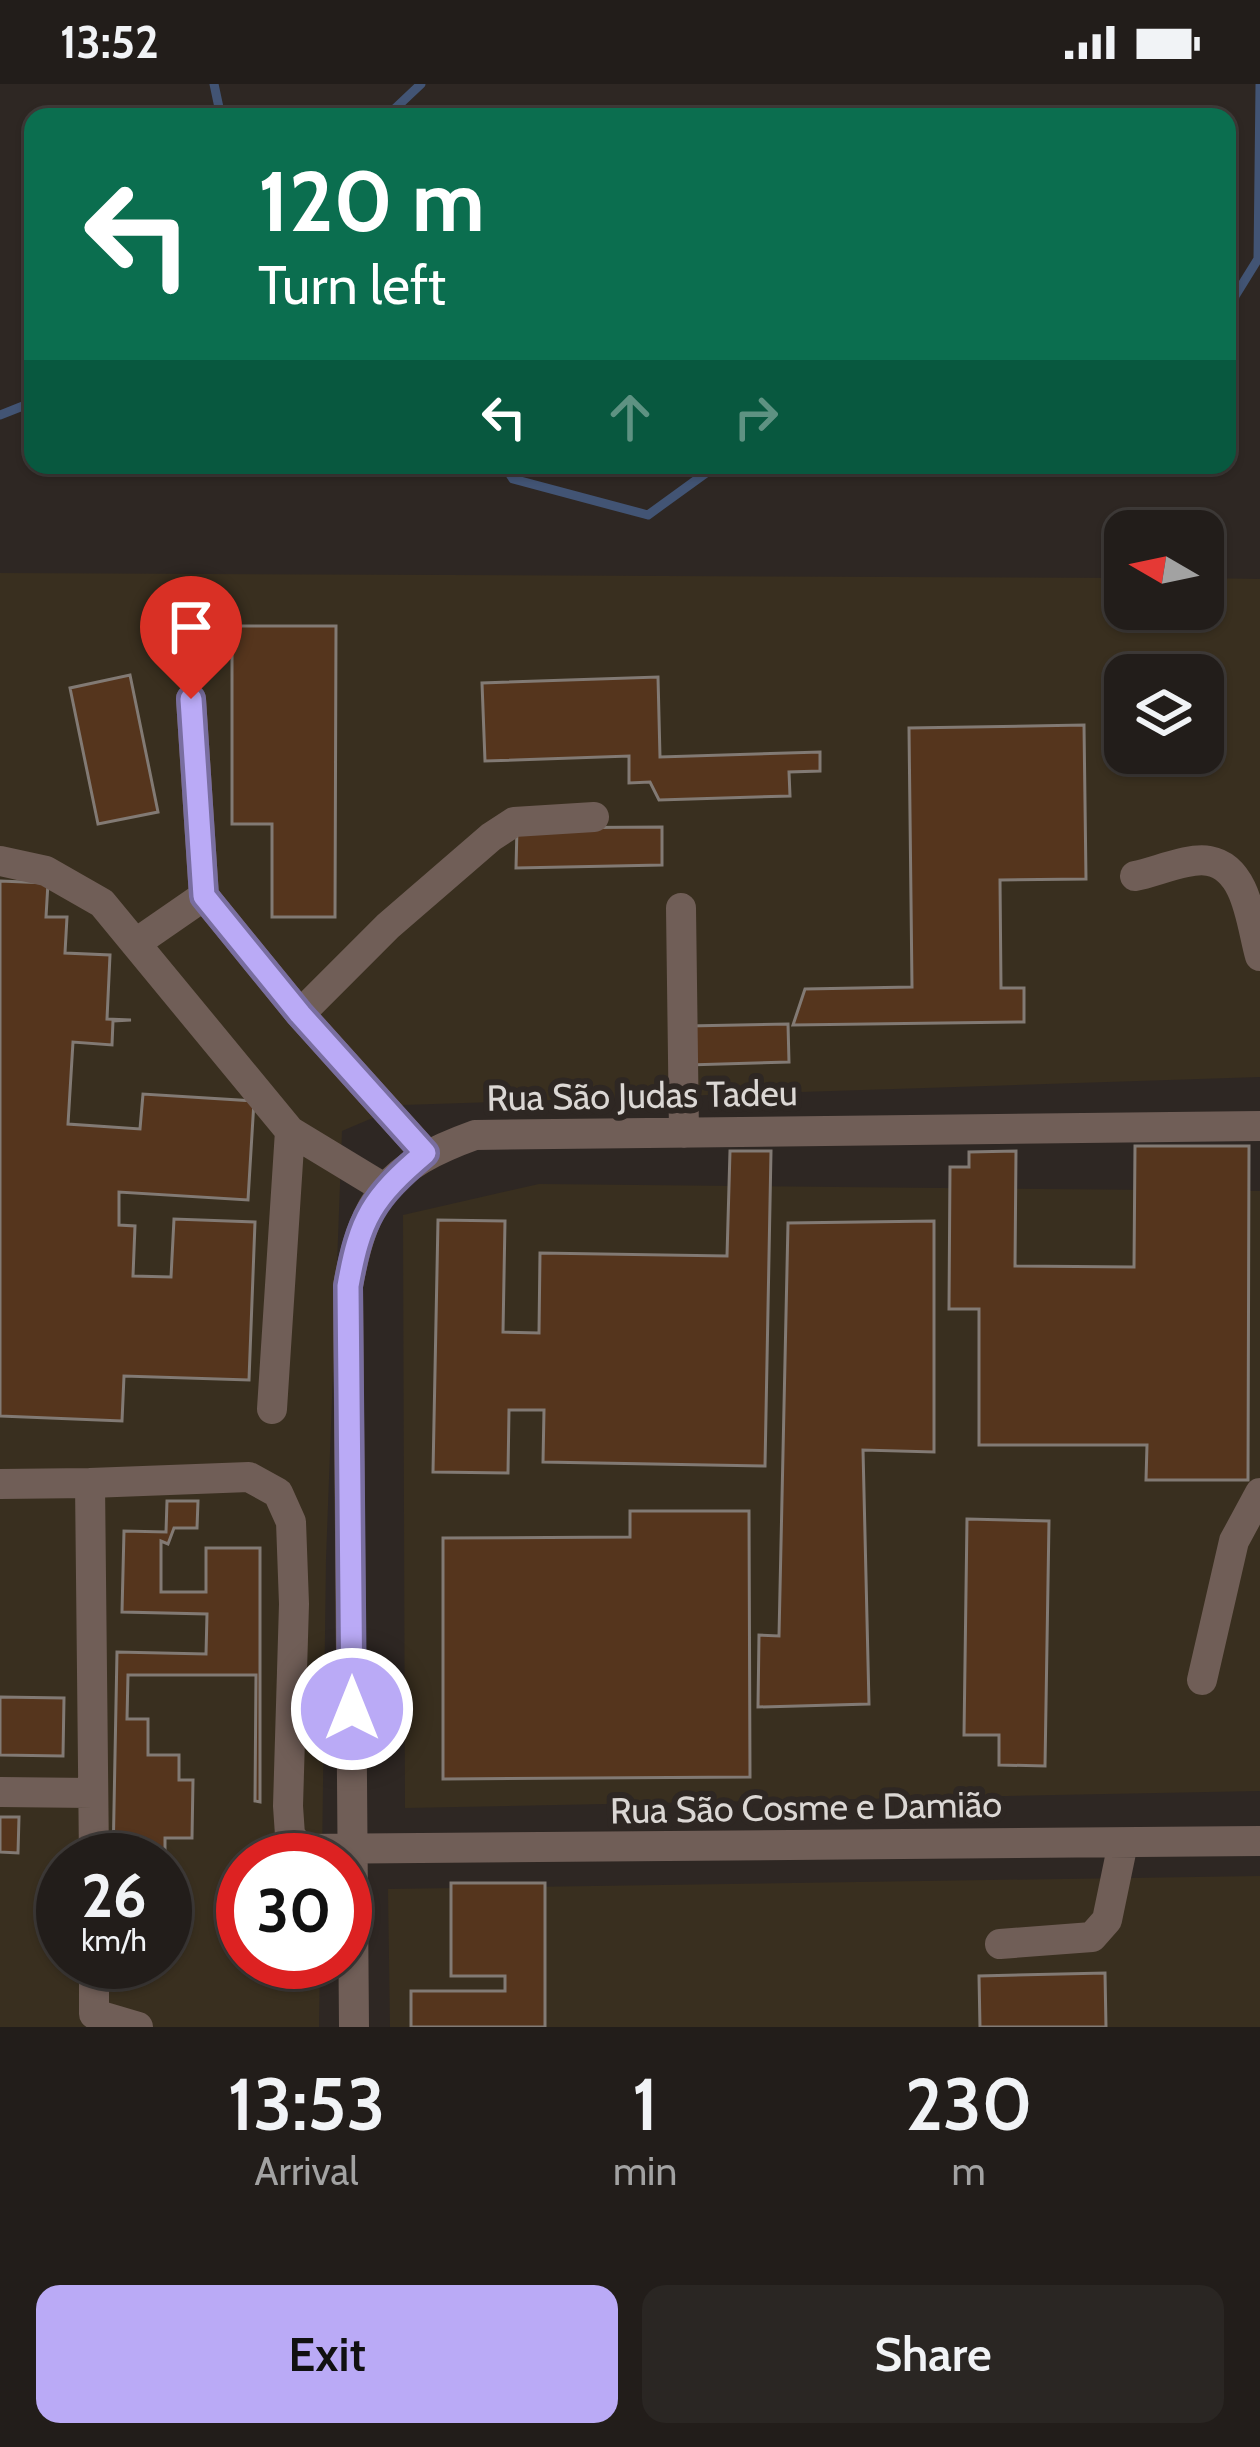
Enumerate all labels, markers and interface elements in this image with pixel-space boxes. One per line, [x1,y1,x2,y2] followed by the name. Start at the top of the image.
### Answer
[60,15,159,69] text: 13:52
[258,150,485,252] text: 120 m
[60,156,216,312] icon: left
[258,252,446,318] text: Turn left
[471,384,537,450] icon: left
[597,384,663,450] icon: ahead
[723,384,789,450] icon: right
[1104,510,1224,630] north arrow
[1104,510,1224,774] map controls
[140,576,242,699] pin
[158,594,224,660] icon: arrive
[1104,654,1224,774] button: layers
[486,1070,798,1120] street label: Rua São Judas Tadeu
[289,1646,415,1772] position arrow
[610,1782,1002,1832] street label: Rua São Cosme e Damião
[216,1833,372,1989] speed limit sign: 30
[81,1859,147,1932] text: 26
[81,1922,147,1959] text: km/h
[228,2061,385,2148] text: 13:53
[632,2061,658,2148] text: 1
[905,2061,1032,2148] text: 230
[255,2147,358,2195] text: Arrival
[613,2147,677,2195] text: min
[951,2147,986,2195] text: m
[36,2285,618,2423] button: Exit
[642,2285,1224,2423] button: Share

